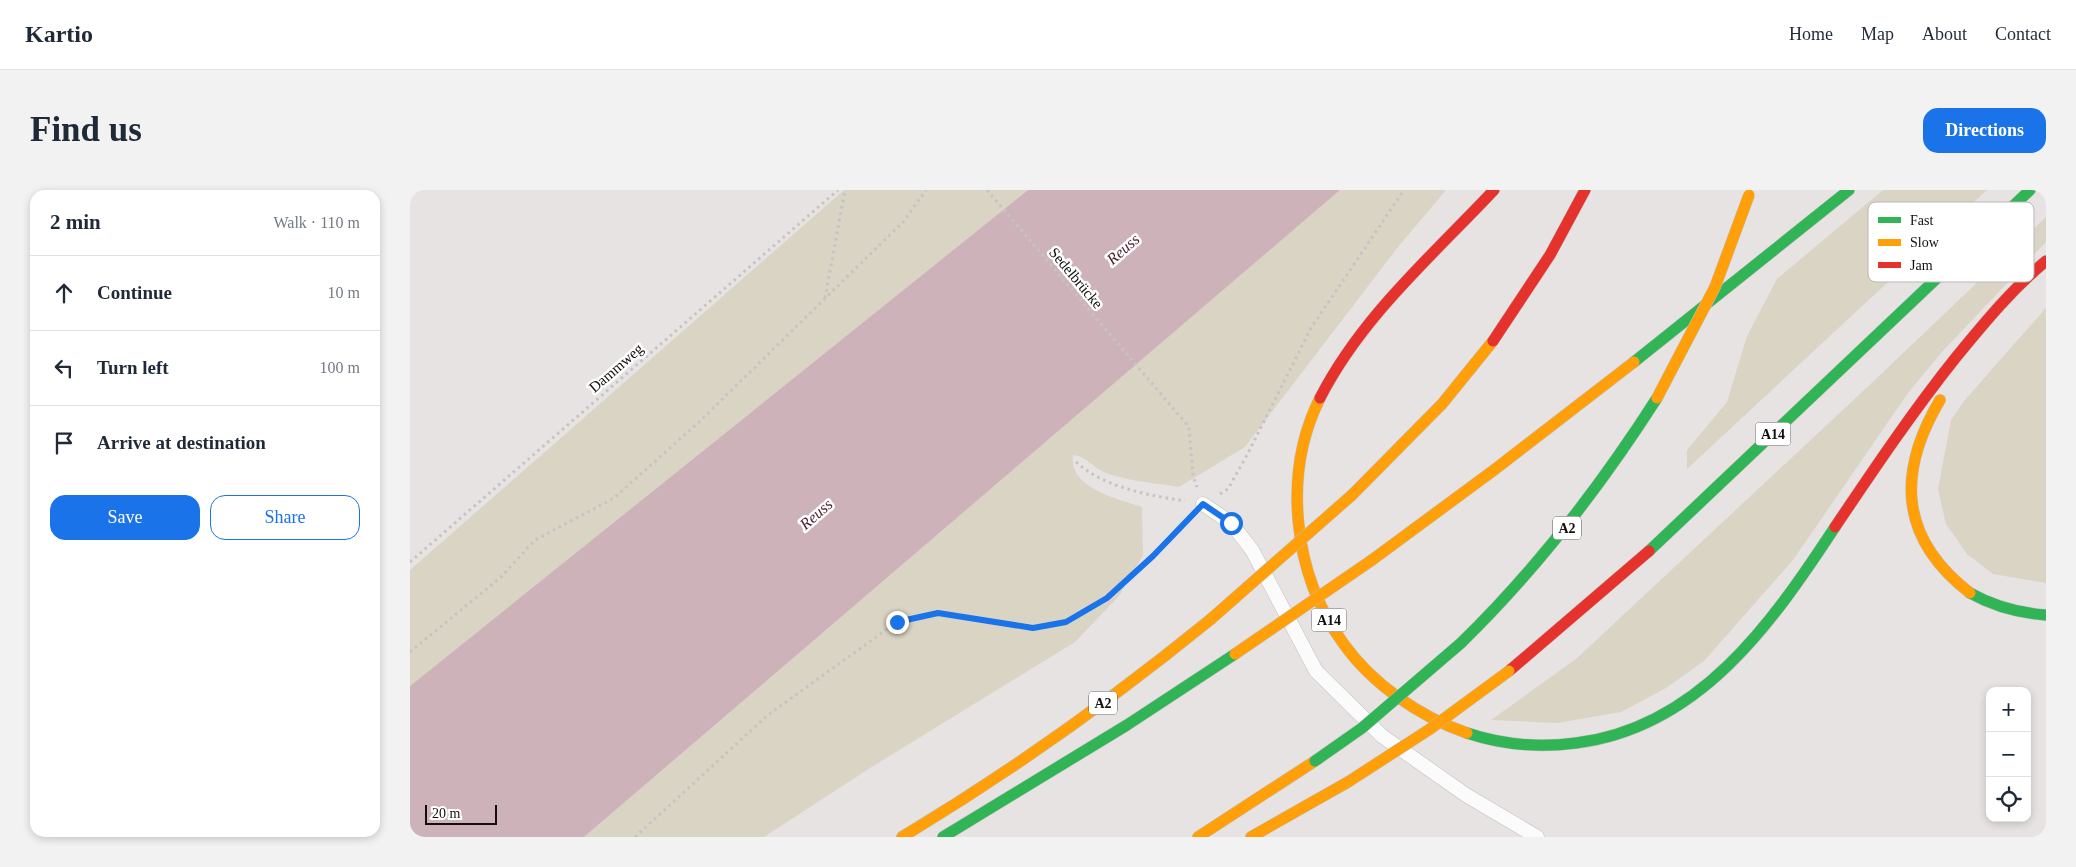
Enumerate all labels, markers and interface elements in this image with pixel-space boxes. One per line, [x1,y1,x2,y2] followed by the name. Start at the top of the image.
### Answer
[25,21,93,47] text: Kartio
[1789,24,1833,44] text: Home
[1861,24,1894,44] text: Map
[1922,24,1967,44] text: About
[1995,24,2051,44] text: Contact
[1923,108,2046,153] button: Directions
[30,110,142,149] text: Find us
[1868,202,2034,282] legend
[50,210,101,234] text: 2 min
[1910,213,1933,228] text: Fast
[273,214,360,231] text: Walk · 110 m
[1103,230,1143,268] water label: Reuss
[1910,235,1940,250] text: Slow
[1046,244,1106,312] street label: Sedelbrücke
[1910,258,1933,273] text: Jam
[50,279,78,307] icon: ahead
[97,282,172,303] text: Continue
[328,284,360,301] text: 10 m
[586,340,646,396] street label: Dammweg
[50,354,78,382] icon: left
[97,357,169,378] text: Turn left
[320,359,360,376] text: 100 m
[1756,422,1790,445] road number: A14
[50,429,78,457] icon: arrive
[97,432,266,453] text: Arrive at destination
[50,495,200,540] button: Save
[210,495,360,540] button: Share
[796,495,836,533] water label: Reuss
[1220,512,1243,535] route start
[1553,516,1581,539] road number: A2
[1312,608,1346,632] road number: A14
[886,611,909,634] route end
[1986,687,2031,822] map controls
[1986,687,2031,732] button: +
[1089,692,1117,714] road number: A2
[1986,732,2031,777] button: −
[1986,777,2031,822] button: locate
[425,802,498,825] scale bar
[432,806,460,821] text: 20 m

